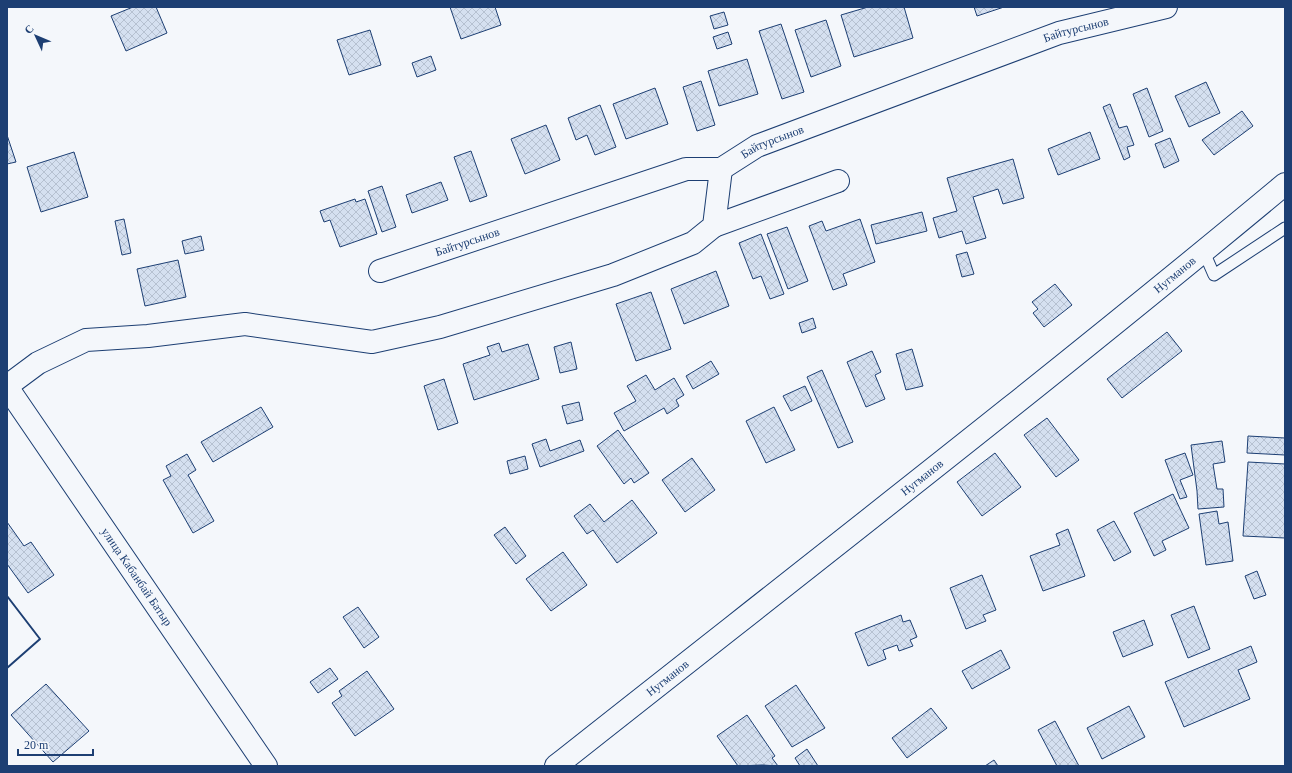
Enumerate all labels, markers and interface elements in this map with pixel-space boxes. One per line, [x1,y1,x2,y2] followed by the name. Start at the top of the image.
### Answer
[1041,14,1110,45] street label: Байтурсынов
[16,16,56,56] north arrow
[22,22,36,36] text: С
[738,122,806,162] street label: Байтурсынов
[433,225,502,259] street label: Байтурсынов
[1151,253,1199,296] street label: Нугманов
[898,456,946,499] street label: Нугманов
[98,525,175,629] street label: улица Кабанбай Батыр
[643,657,692,699] street label: Нугманов
[18,731,93,757] scale bar
[24,738,49,752] text: 20 m

